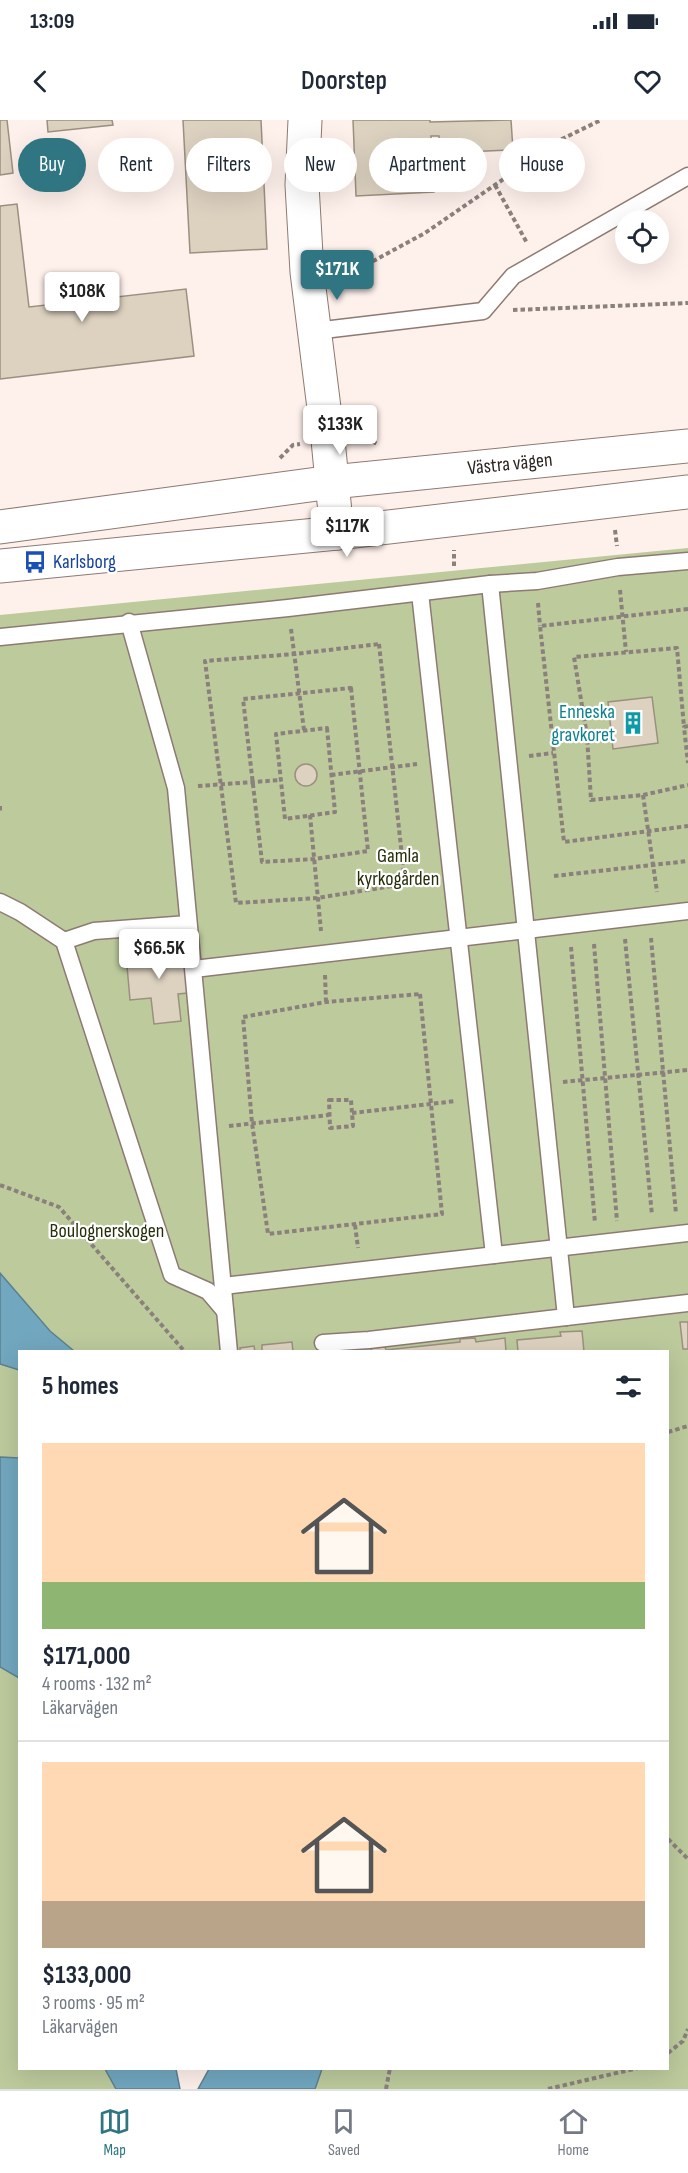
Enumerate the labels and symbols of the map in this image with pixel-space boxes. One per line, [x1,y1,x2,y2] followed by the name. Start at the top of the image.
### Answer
[295,250,379,301] pin: $171K
[40,272,124,323] pin: $108K
[298,405,382,456] pin: $133K
[466,448,554,480] street label: Västra vägen
[305,507,389,558] pin: $117K
[22,549,48,575] bus stop icon: Karlsborg
[53,550,116,574] place label: Karlsborg
[551,700,615,747] place label: Enneska gravkoret
[620,710,646,736] building icon: Enneska gravkoret
[357,844,439,891] park label: Gamla kyrkogården
[110,929,208,980] pin: $66.5K
[50,1219,164,1243] park label: Boulognerskogen

